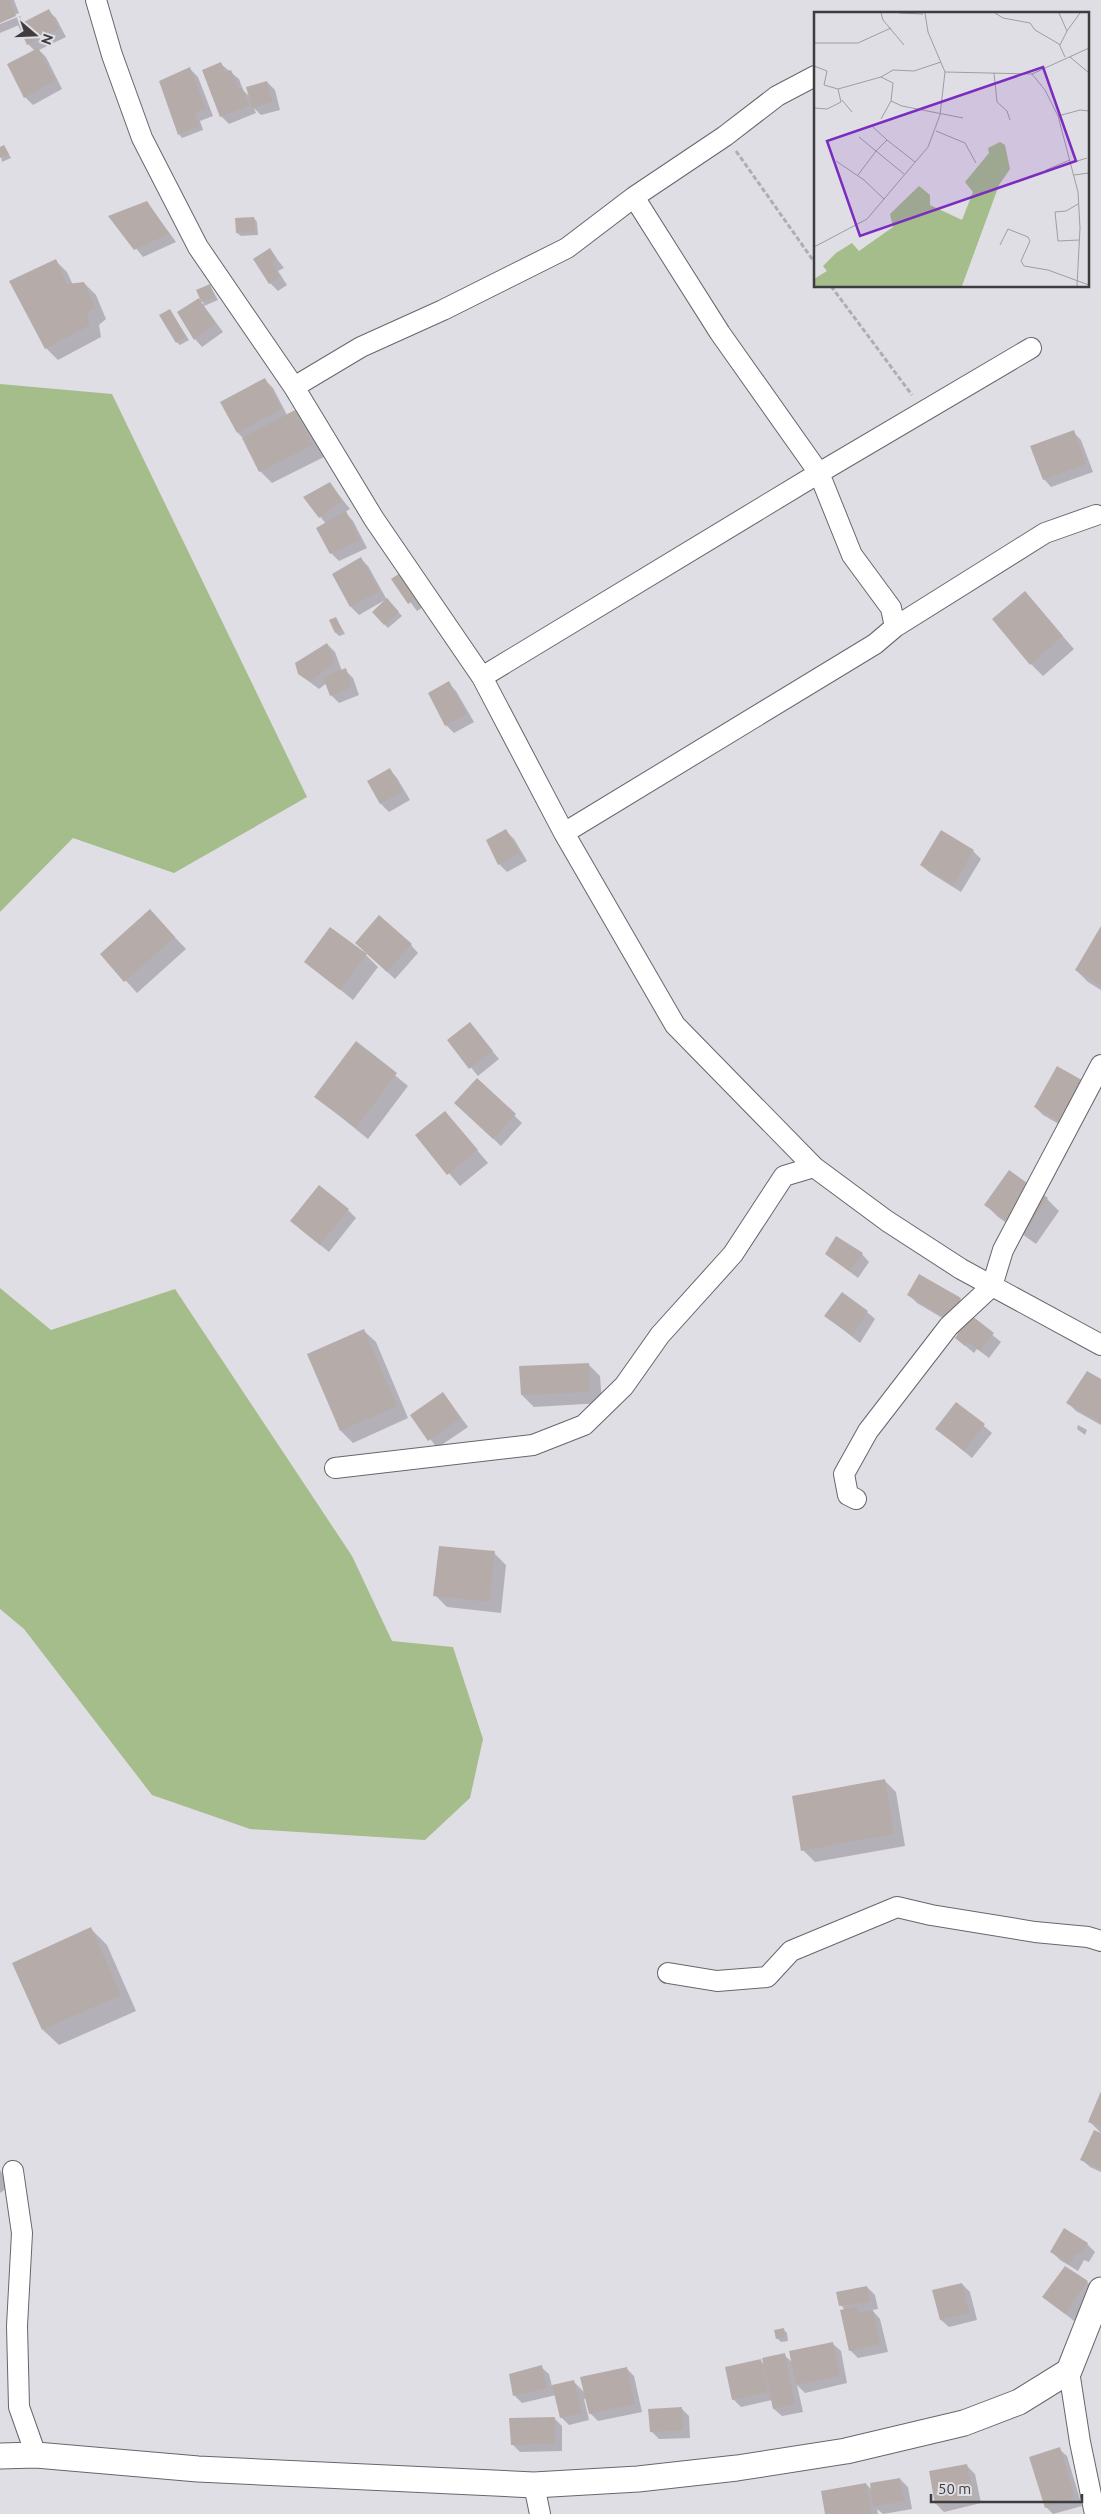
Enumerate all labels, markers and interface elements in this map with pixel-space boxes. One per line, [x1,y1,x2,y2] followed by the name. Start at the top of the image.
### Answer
[10,10,60,60] north arrow
[814,12,1088,288] inset map
[38,32,57,47] text: N
[931,2472,1082,2504] scale bar
[938,2480,971,2497] text: 50 m

